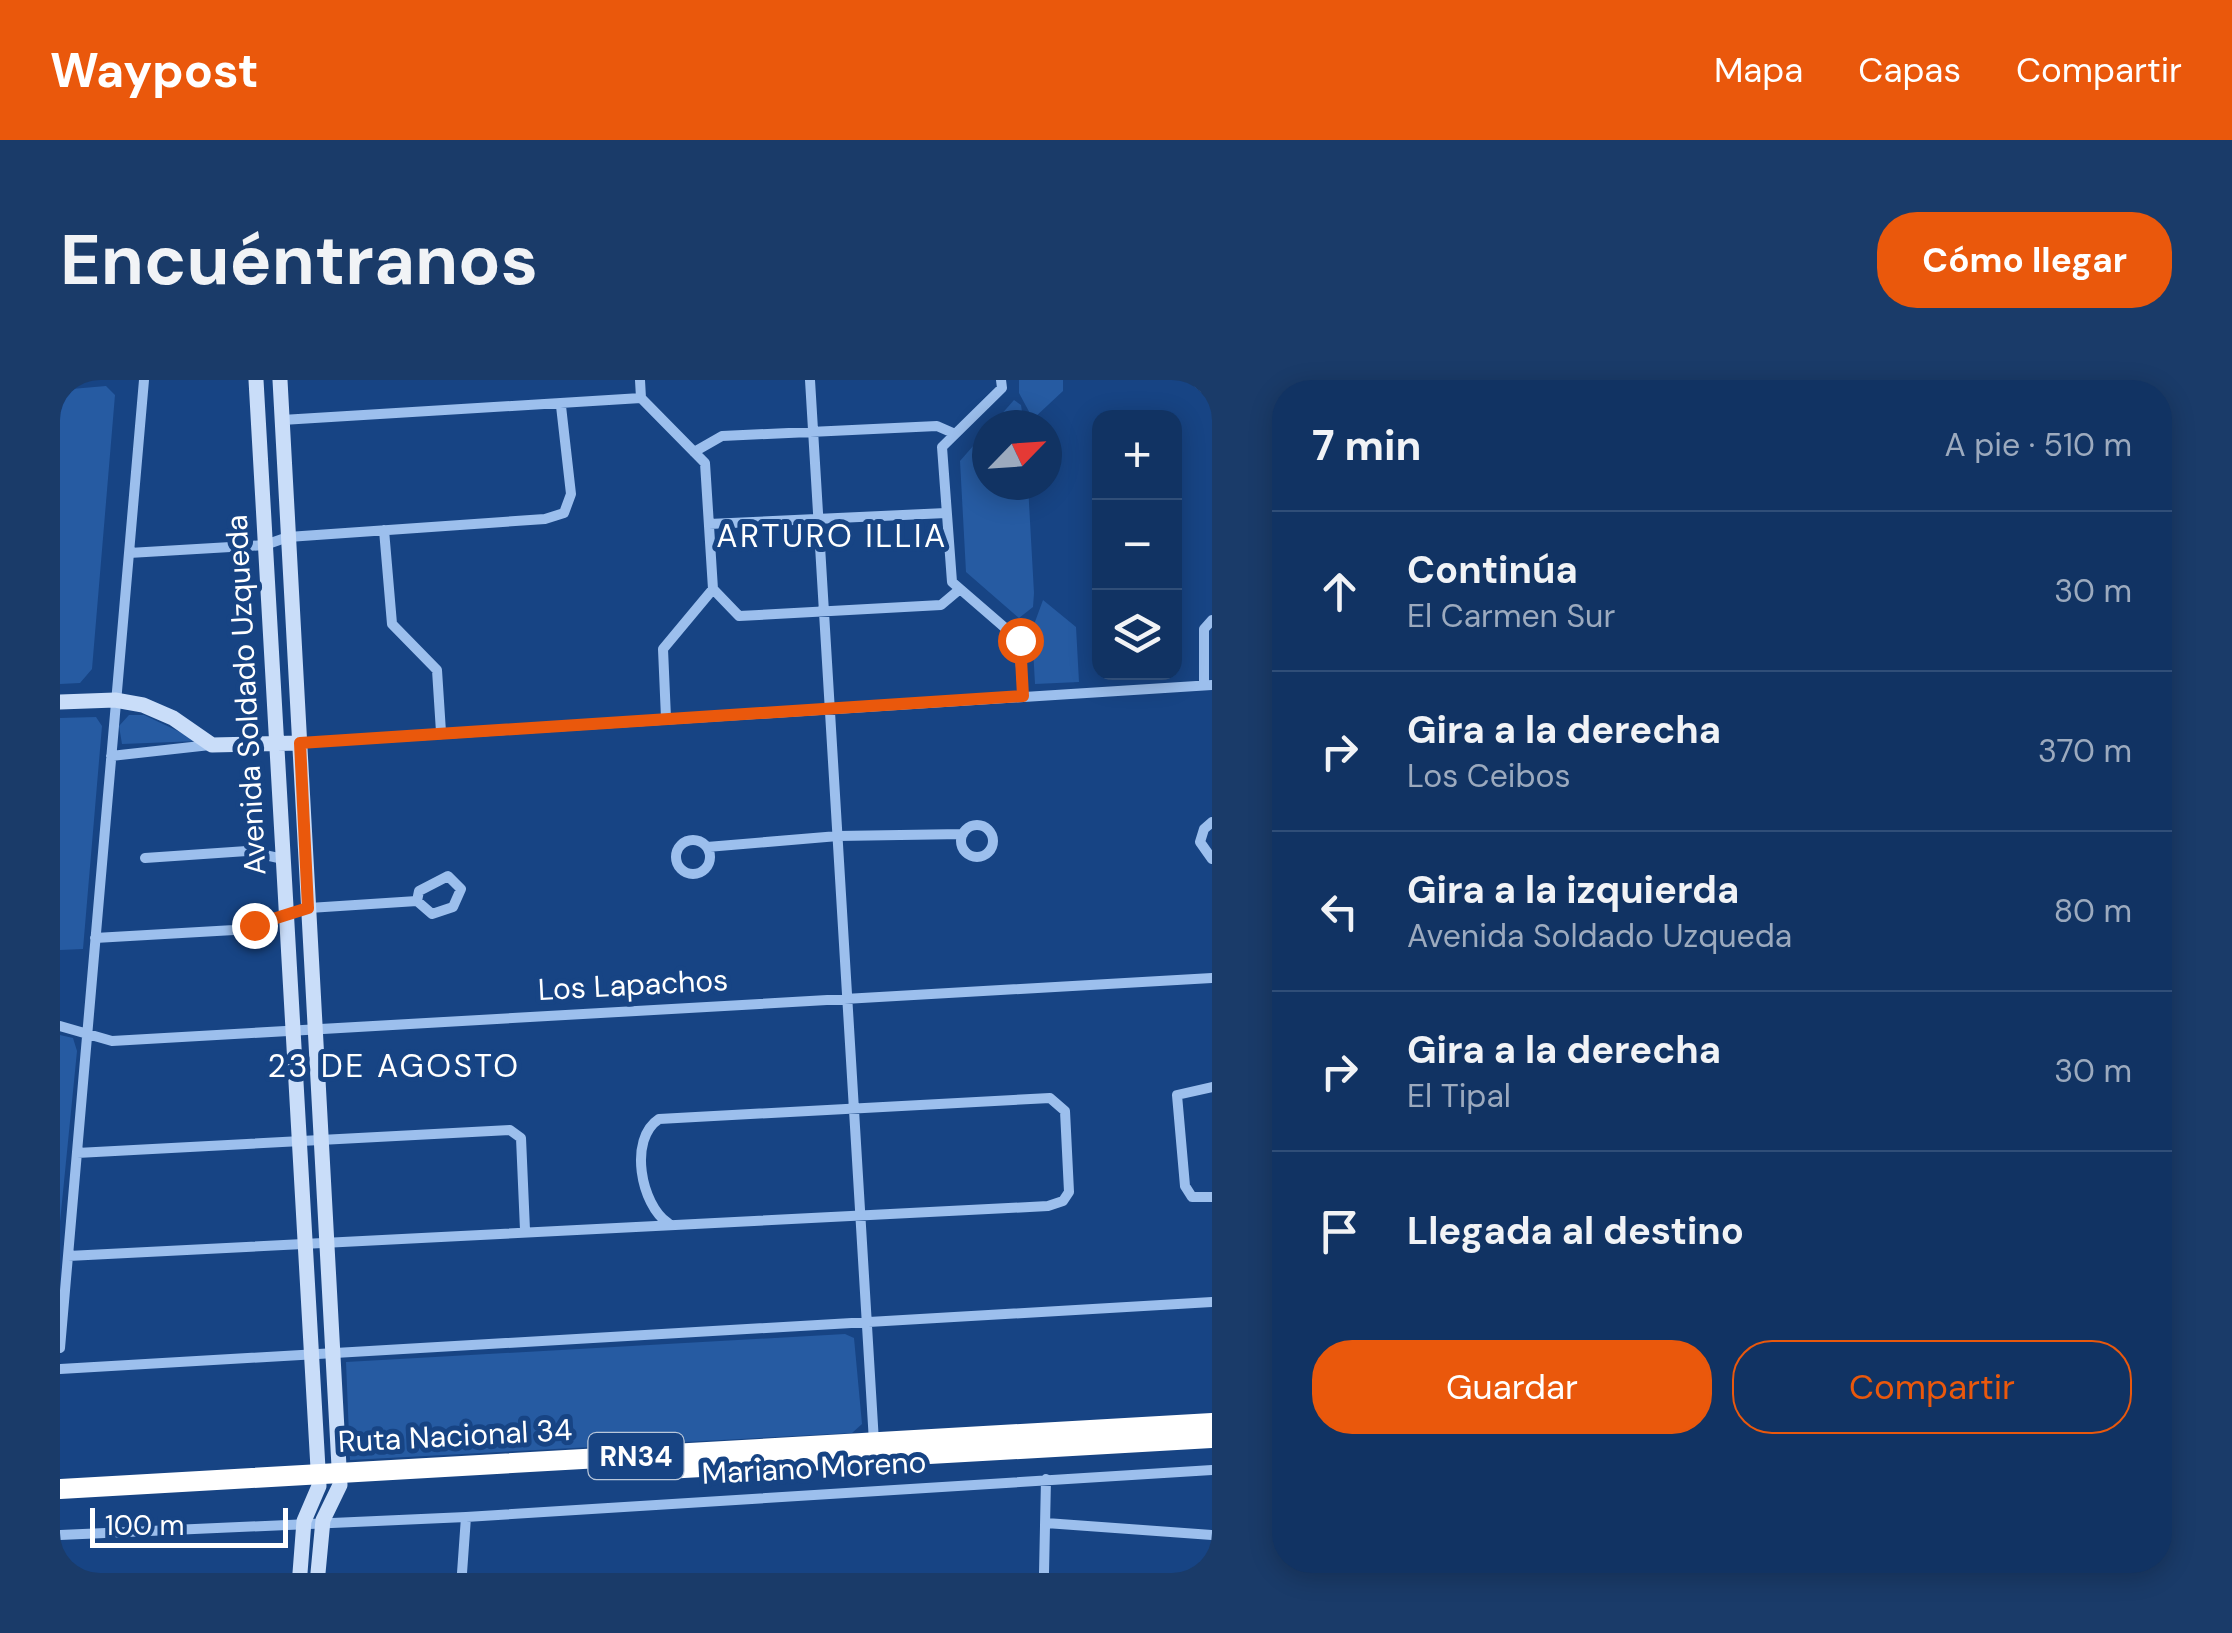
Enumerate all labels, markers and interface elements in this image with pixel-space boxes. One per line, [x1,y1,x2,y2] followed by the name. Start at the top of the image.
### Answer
[50,39,259,102] text: Waypost
[1714,47,1803,93] text: Mapa
[1858,47,1961,93] text: Capas
[2016,47,2182,93] text: Compartir
[1877,212,2172,308] button: Cómo llegar
[60,215,538,306] text: Encuéntranos
[972,410,1062,500] north arrow
[1092,410,1182,680] map controls
[1092,410,1182,500] button: +
[1312,418,1421,473] text: 7 min
[1945,424,2132,466] text: A pie · 510 m
[1092,500,1182,590] button: −
[217,514,274,876] street label: Avenida Soldado Uzqueda
[716,515,948,557] district label: ARTURO ILLIA
[1407,545,1578,595] text: Continúa
[1312,564,1367,619] icon: ahead
[2054,570,2132,612] text: 30 m
[1092,590,1182,680] button: layers
[1407,595,1615,637] text: El Carmen Sur
[998,618,1044,664] route start
[1407,705,1721,755] text: Gira a la derecha
[1312,724,1367,779] icon: right
[2038,730,2132,772] text: 370 m
[1407,755,1571,797] text: Los Ceibos
[1407,865,1739,915] text: Gira a la izquierda
[1312,884,1367,939] icon: left
[2054,890,2132,932] text: 80 m
[232,903,278,949] route end
[1407,915,1792,957] text: Avenida Soldado Uzqueda
[537,960,729,1009] street label: Los Lapachos
[1407,1025,1721,1075] text: Gira a la derecha
[1312,1044,1367,1099] icon: right
[267,1045,521,1087] district label: 23 DE AGOSTO
[2054,1050,2132,1092] text: 30 m
[1407,1075,1511,1117] text: El Tipal
[1312,1204,1367,1259] icon: arrive
[1407,1206,1744,1256] text: Llegada al destino
[1312,1340,1712,1434] button: Guardar
[1732,1340,2132,1434] button: Compartir
[337,1410,573,1461] street label: Ruta Nacional 34
[588,1433,684,1479] road number: RN34
[701,1442,927,1493] street label: Mariano Moreno
[90,1503,288,1548] scale bar
[105,1507,184,1544] text: 100 m

